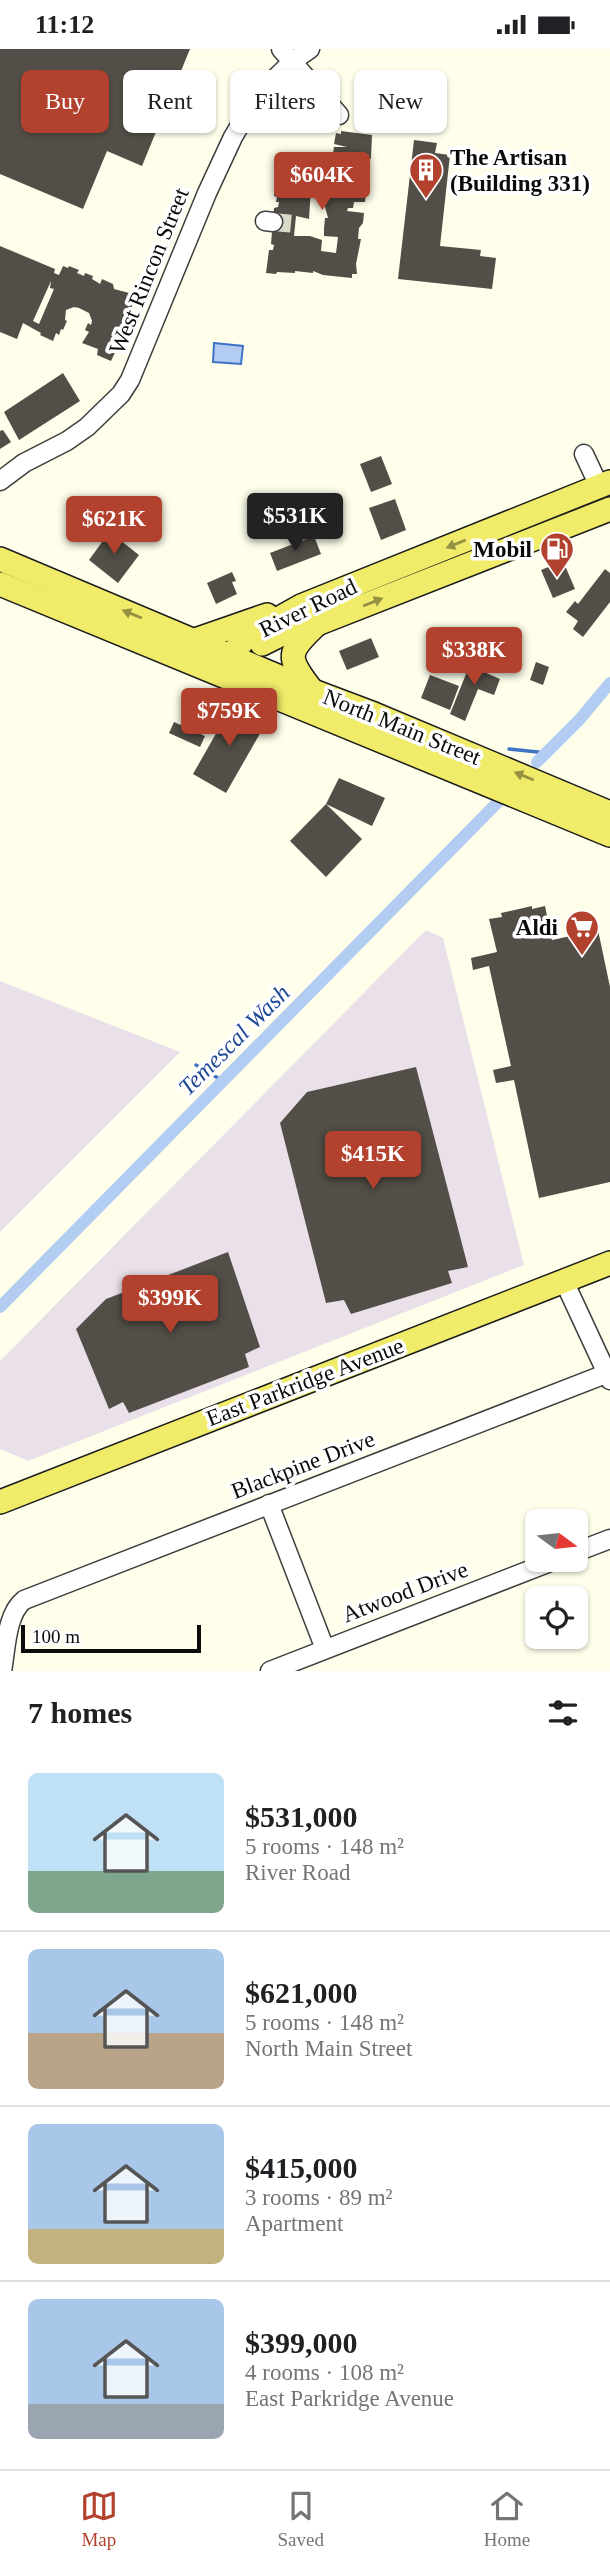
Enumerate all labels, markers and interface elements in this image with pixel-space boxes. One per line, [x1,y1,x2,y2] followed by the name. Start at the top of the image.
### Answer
[35,10,94,39] text: 11:12
[21,70,109,133] chip: Buy
[123,70,216,133] chip: Rent
[230,70,340,133] chip: Filters
[354,70,447,133] chip: New
[450,145,590,196] place label: The Artisan (Building 331)
[407,151,445,200] building icon: The Artisan (Building 331)
[273,153,371,212] pin: $604K
[290,162,354,187] text: $604K
[104,184,194,358] street label: West Rincon Street
[246,493,344,553] pin: $531K
[65,497,163,556] pin: $621K
[263,503,327,528] text: $531K
[82,506,146,531] text: $621K
[538,530,576,579] fuel station icon: Mobil
[473,537,532,562] place label: Mobil
[445,538,466,549] one-way arrow
[255,573,361,642] street label: River Road
[363,596,384,607] one-way arrow
[122,608,143,619] one-way arrow
[425,627,523,687] pin: $338K
[442,637,506,662] text: $338K
[320,684,485,770] street label: North Main Street
[180,689,278,748] pin: $759K
[197,698,261,723] text: $759K
[514,771,535,782] one-way arrow
[563,908,601,957] supermarket icon: Aldi
[516,915,559,940] place label: Aldi
[173,979,295,1101] water label: Temescal Wash
[324,1131,422,1191] pin: $415K
[341,1141,405,1166] text: $415K
[121,1275,219,1335] pin: $399K
[138,1285,202,1310] text: $399K
[203,1333,407,1431] street label: East Parkridge Avenue
[228,1426,378,1504] street label: Blackpine Drive
[525,1509,588,1571] north arrow
[525,1509,588,1649] map controls
[339,1557,471,1627] street label: Atwood Drive
[525,1586,588,1649] button: locate
[21,1622,201,1654] scale bar
[32,1626,80,1647] text: 100 m
[544,1694,582,1732] icon: filters
[28,1696,132,1729] text: 7 homes
[245,1800,358,1833] text: $531,000
[84,1801,168,1885] icon: home
[245,1834,404,1859] text: 5 rooms · 148 m²
[245,1860,350,1885] text: River Road
[245,1976,358,2009] text: $621,000
[84,1977,168,2061] icon: home
[245,2010,404,2035] text: 5 rooms · 148 m²
[245,2036,412,2061] text: North Main Street
[245,2151,358,2184] text: $415,000
[84,2152,168,2236] icon: home
[245,2185,392,2210] text: 3 rooms · 89 m²
[245,2211,343,2236] text: Apartment
[245,2326,358,2359] text: $399,000
[84,2327,168,2411] icon: home
[245,2360,404,2385] text: 4 rooms · 108 m²
[245,2386,454,2411] text: East Parkridge Avenue
[80,2487,118,2551] tab: Map
[278,2487,324,2551] tab: Saved
[484,2487,530,2551] tab: Home

